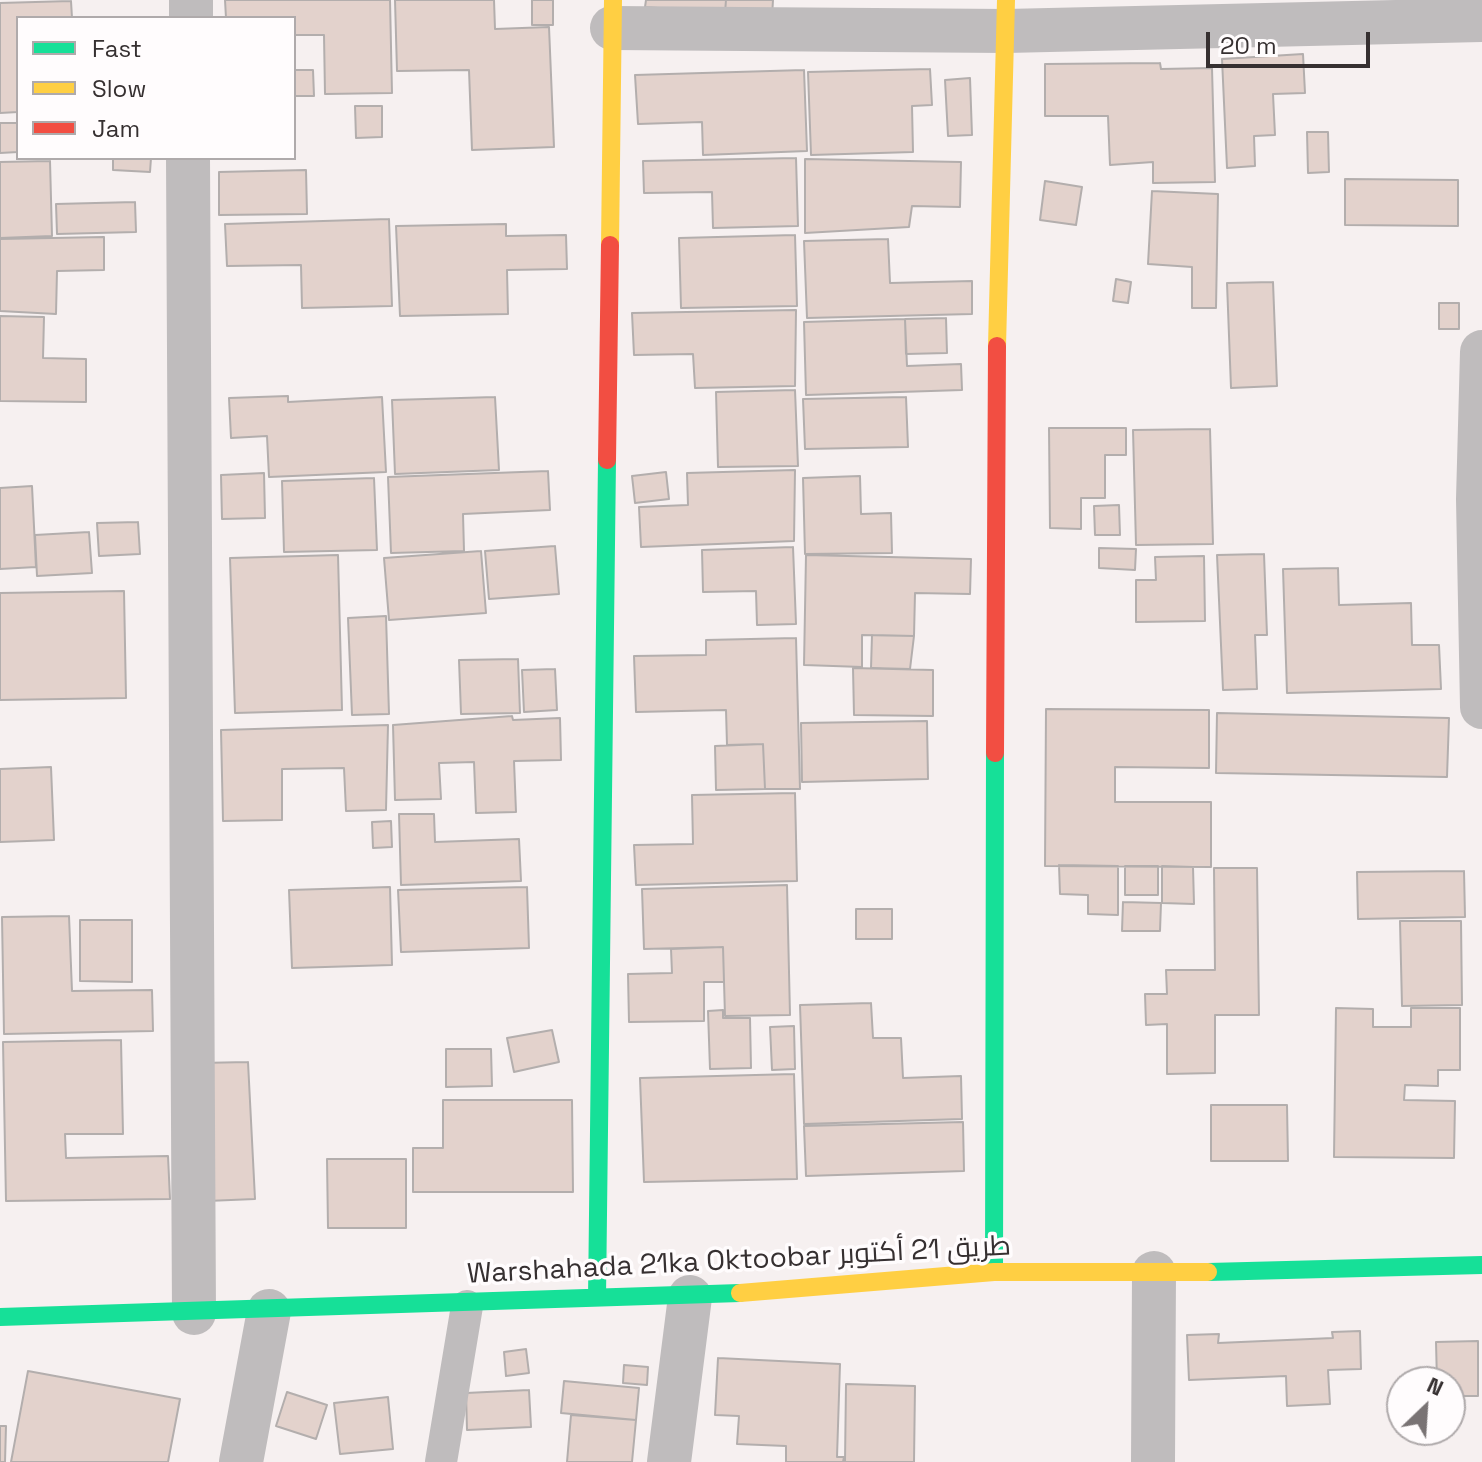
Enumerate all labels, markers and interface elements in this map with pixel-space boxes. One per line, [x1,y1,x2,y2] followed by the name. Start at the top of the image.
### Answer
[16,16,296,160] legend
[1210,16,1374,66] scale bar
[1220,30,1277,61] text: 20 m
[92,33,142,64] text: Fast
[92,73,146,104] text: Slow
[92,113,140,144] text: Jam
[466,1230,1012,1292] street label: Warshahada 21ka Oktoobar طريق 21 أكتوبر
[1386,1366,1466,1446] north arrow
[1423,1370,1448,1402] text: N

